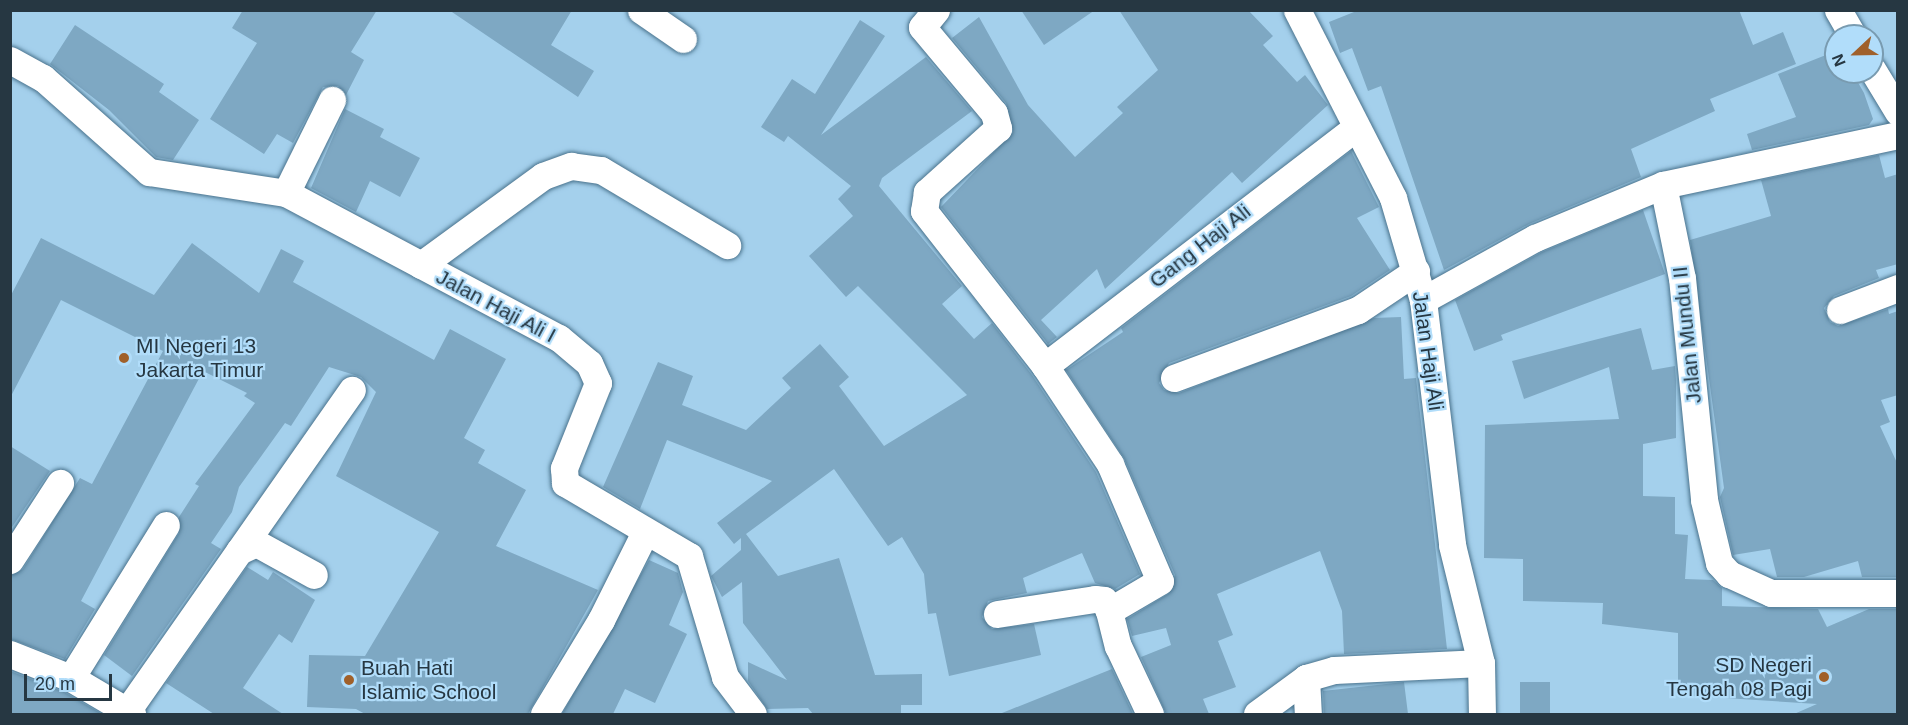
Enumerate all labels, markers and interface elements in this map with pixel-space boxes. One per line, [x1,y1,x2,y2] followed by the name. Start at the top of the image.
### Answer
[1824,24,1884,84] north arrow
[1829,52,1849,69] text: N
[1144,198,1256,294] street label: Gang Haji Ali
[431,264,561,348] street label: Jalan Haji Ali I
[1667,265,1707,405] street label: Jalan Mundu II
[1407,289,1449,413] street label: Jalan Haji Ali
[136,333,264,383] place label: MI Negeri 13 Jakarta Timur
[117,351,131,365] marker: MI Negeri 13 Jakarta Timur
[1666,652,1812,702] place label: SD Negeri Tengah 08 Pagi
[361,655,496,705] place label: Buah Hati Islamic School
[27,662,116,700] scale bar
[1817,670,1831,684] marker: SD Negeri Tengah 08 Pagi
[342,673,356,687] marker: Buah Hati Islamic School
[35,674,75,694] text: 20 m

